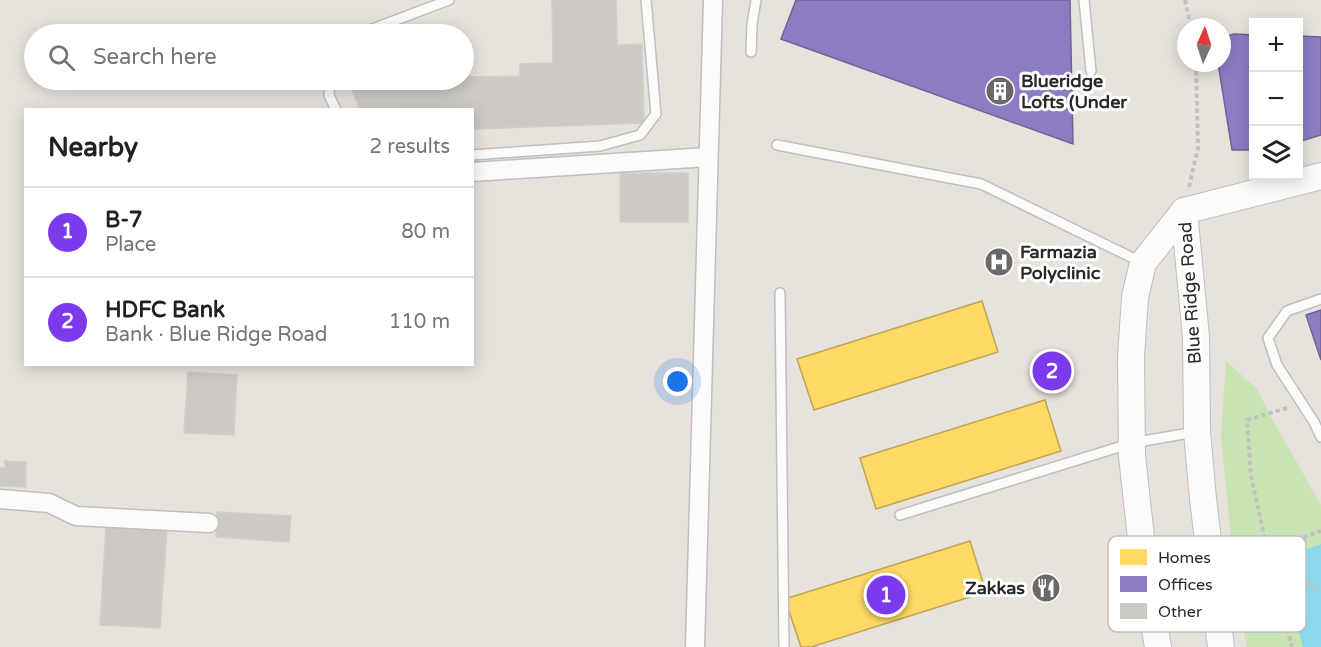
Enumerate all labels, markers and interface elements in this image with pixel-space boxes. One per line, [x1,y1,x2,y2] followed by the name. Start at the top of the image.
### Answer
[1177,18,1231,72] north arrow
[1249,18,1303,180] map controls
[1249,18,1303,72] button: +
[24,24,474,90] search box
[45,41,78,74] icon: search
[93,44,217,70] text: Search here
[1021,70,1128,113] place label: Blueridge Lofts (Under
[1249,72,1303,126] button: −
[984,75,1016,107] building icon: Blueridge Lofts (Under
[1249,126,1303,180] button: layers
[48,132,138,163] text: Nearby
[370,135,450,159] text: 2 results
[105,207,143,233] text: B-7
[61,220,74,244] text: 1
[401,220,450,244] text: 80 m
[1174,221,1206,365] street label: Blue Ridge Road
[105,233,156,257] text: Place
[1020,241,1101,284] place label: Farmazia Polyclinic
[983,246,1015,278] hospital icon: Farmazia Polyclinic
[105,297,225,323] text: HDFC Bank
[61,310,74,334] text: 2
[389,310,450,334] text: 110 m
[105,323,327,347] text: Bank · Blue Ridge Road
[1032,348,1072,394] pin: 2
[663,367,692,396] your location
[1108,536,1306,632] legend
[1158,548,1211,568] text: Homes
[866,572,906,618] pin: 1
[1030,572,1062,604] restaurant icon: Zakkas
[1158,575,1213,595] text: Offices
[965,577,1025,599] place label: Zakkas
[1158,602,1203,622] text: Other

